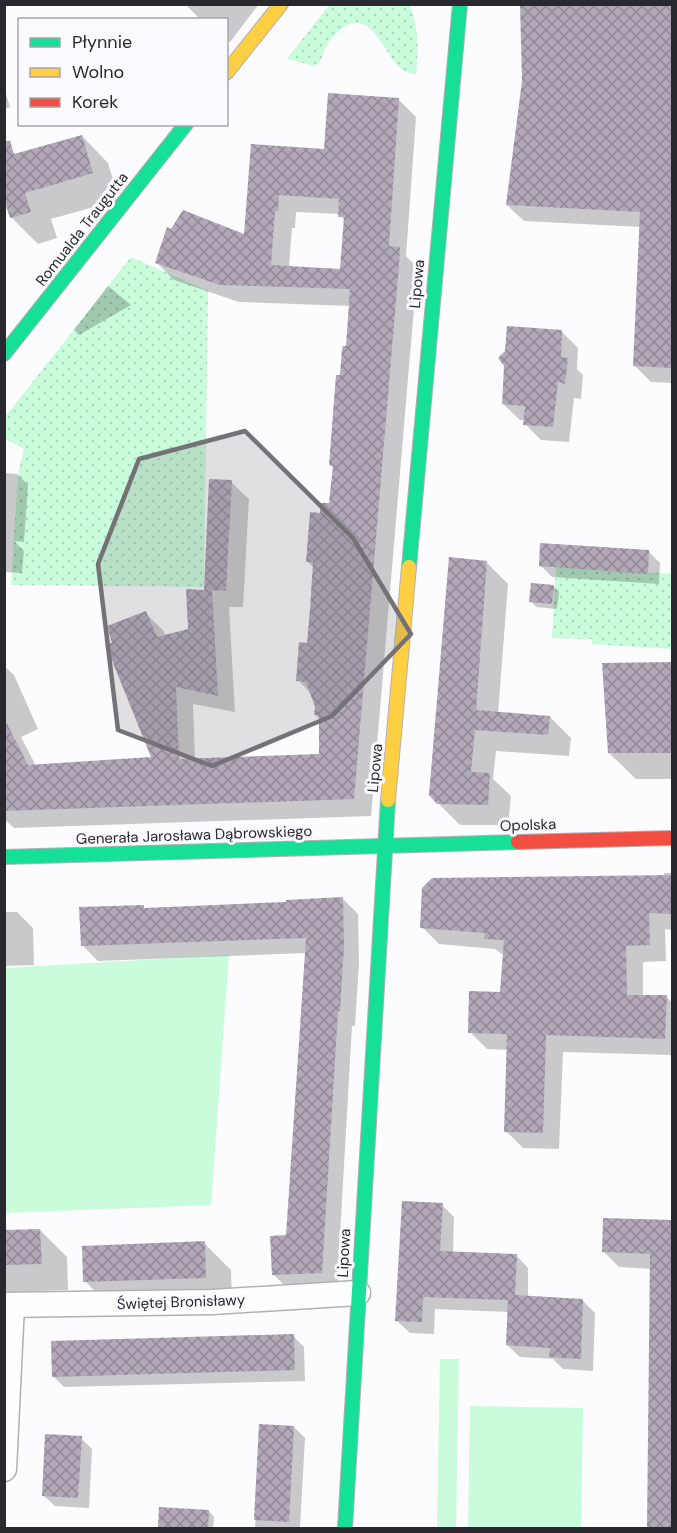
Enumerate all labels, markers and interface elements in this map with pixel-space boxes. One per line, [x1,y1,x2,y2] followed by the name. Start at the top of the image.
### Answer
[18,18,228,126] legend
[72,30,132,54] text: Płynnie
[72,60,124,84] text: Wolno
[72,90,118,114] text: Korek
[31,168,133,290] street label: Romualda Traugutta
[405,259,429,309] street label: Lipowa
[363,743,387,793] street label: Lipowa
[499,814,557,836] street label: Opolska
[76,821,313,849] street label: Generała Jarosława Dąbrowskiego
[333,1228,355,1278] street label: Lipowa
[117,1290,246,1314] street label: Świętej Bronisławy

